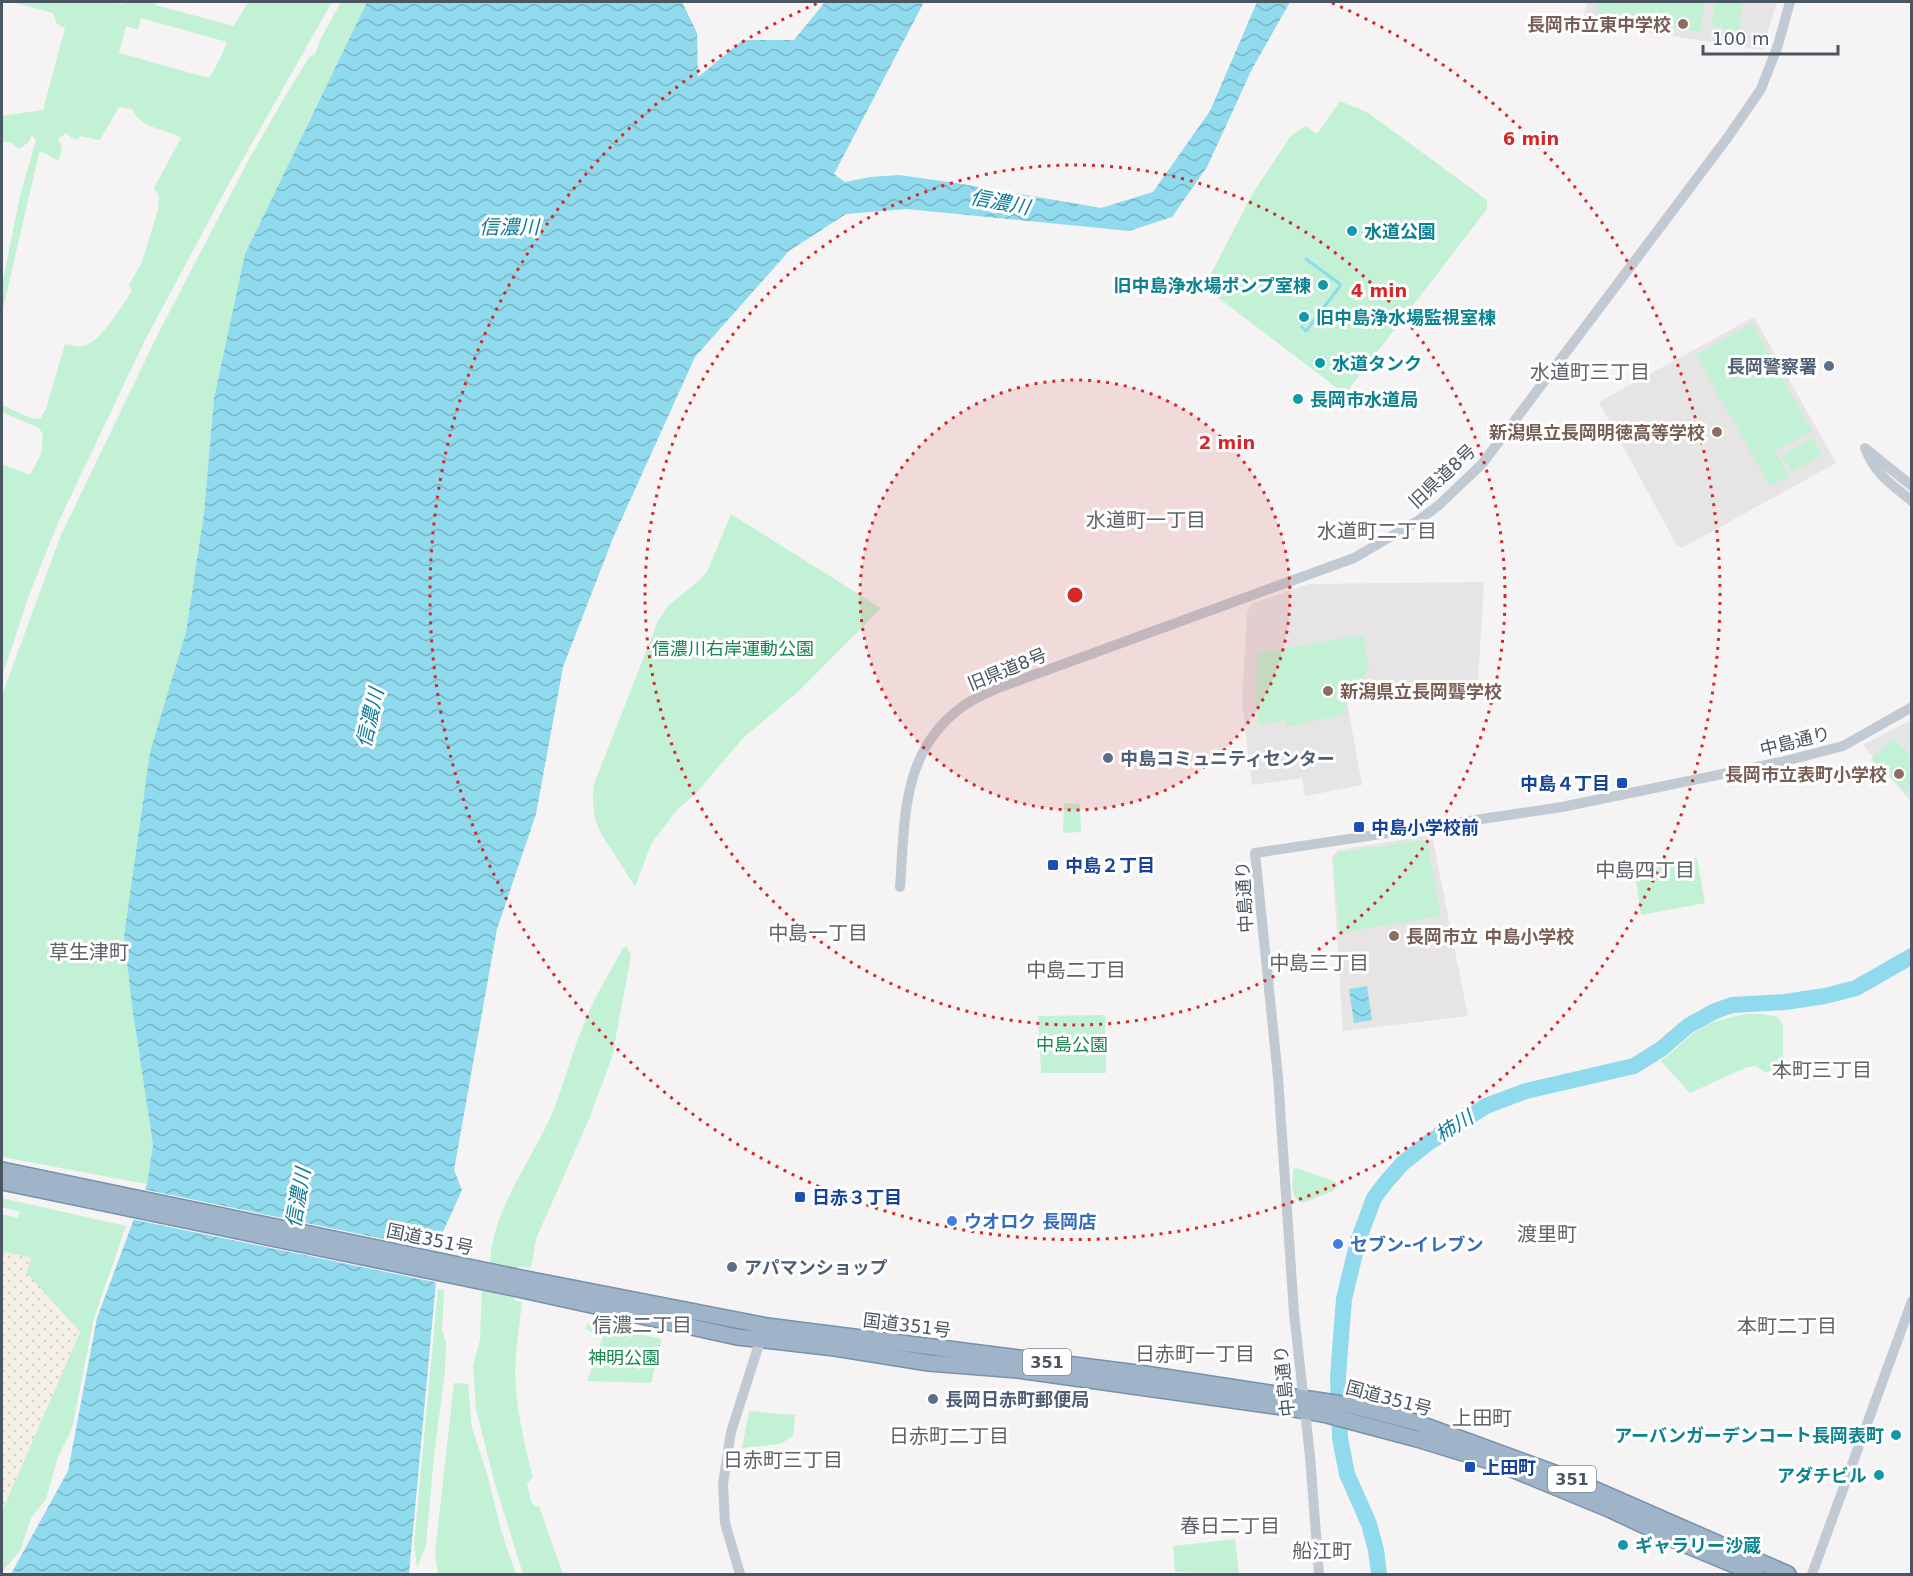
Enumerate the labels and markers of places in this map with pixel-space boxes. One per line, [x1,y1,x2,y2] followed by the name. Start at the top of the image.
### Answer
[1527,14,1671,35] place label: 長岡市立東中学校
[1676,17,1690,31] marker: 長岡市立東中学校
[1364,221,1436,242] place label: 水道公園
[1345,224,1359,238] marker: 水道公園
[1114,275,1311,296] place label: 旧中島浄水場ポンプ室棟
[1316,278,1330,292] marker: 旧中島浄水場ポンプ室棟
[1316,307,1496,328] place label: 旧中島浄水場監視室棟
[1297,310,1311,324] marker: 旧中島浄水場監視室棟
[1332,353,1422,374] place label: 水道タンク
[1313,356,1327,370] marker: 水道タンク
[1727,356,1817,377] place label: 長岡警察署
[1822,359,1836,373] marker: 長岡警察署
[1310,389,1418,410] place label: 長岡市水道局
[1291,392,1305,406] marker: 長岡市水道局
[1489,422,1705,443] place label: 新潟県立長岡明徳高等学校
[1710,425,1724,439] marker: 新潟県立長岡明徳高等学校
[1065,585,1085,605] centre of rings
[1340,681,1502,702] place label: 新潟県立長岡聾学校
[1321,684,1335,698] marker: 新潟県立長岡聾学校
[1120,748,1335,769] place label: 中島コミュニティセンター
[1101,751,1115,765] marker: 中島コミュニティセンター
[1725,764,1887,785] place label: 長岡市立表町小学校
[1892,767,1906,781] marker: 長岡市立表町小学校
[1520,773,1610,794] place label: 中島４丁目
[1615,776,1629,790] marker: 中島４丁目
[1371,817,1479,838] place label: 中島小学校前
[1352,820,1366,834] marker: 中島小学校前
[1065,855,1155,876] place label: 中島２丁目
[1046,858,1060,872] marker: 中島２丁目
[1406,926,1574,947] place label: 長岡市立 中島小学校
[1387,929,1401,943] marker: 長岡市立 中島小学校
[812,1187,902,1208] place label: 日赤３丁目
[793,1190,807,1204] marker: 日赤３丁目
[964,1211,1096,1232] place label: ウオロク 長岡店
[945,1214,959,1228] marker: ウオロク 長岡店
[1350,1234,1483,1255] place label: セブン-イレブン
[1331,1237,1345,1251] marker: セブン-イレブン
[744,1257,888,1278] place label: アパマンショップ
[725,1260,739,1274] marker: アパマンショップ
[945,1389,1089,1410] place label: 長岡日赤町郵便局
[926,1392,940,1406] marker: 長岡日赤町郵便局
[1614,1425,1884,1446] place label: アーバンガーデンコート長岡表町
[1889,1428,1903,1442] marker: アーバンガーデンコート長岡表町
[1482,1457,1536,1478] place label: 上田町
[1463,1460,1477,1474] marker: 上田町
[1777,1465,1867,1486] place label: アダチビル
[1872,1468,1886,1482] marker: アダチビル
[1635,1535,1761,1556] place label: ギャラリー沙蔵
[1616,1538,1630,1552] marker: ギャラリー沙蔵

